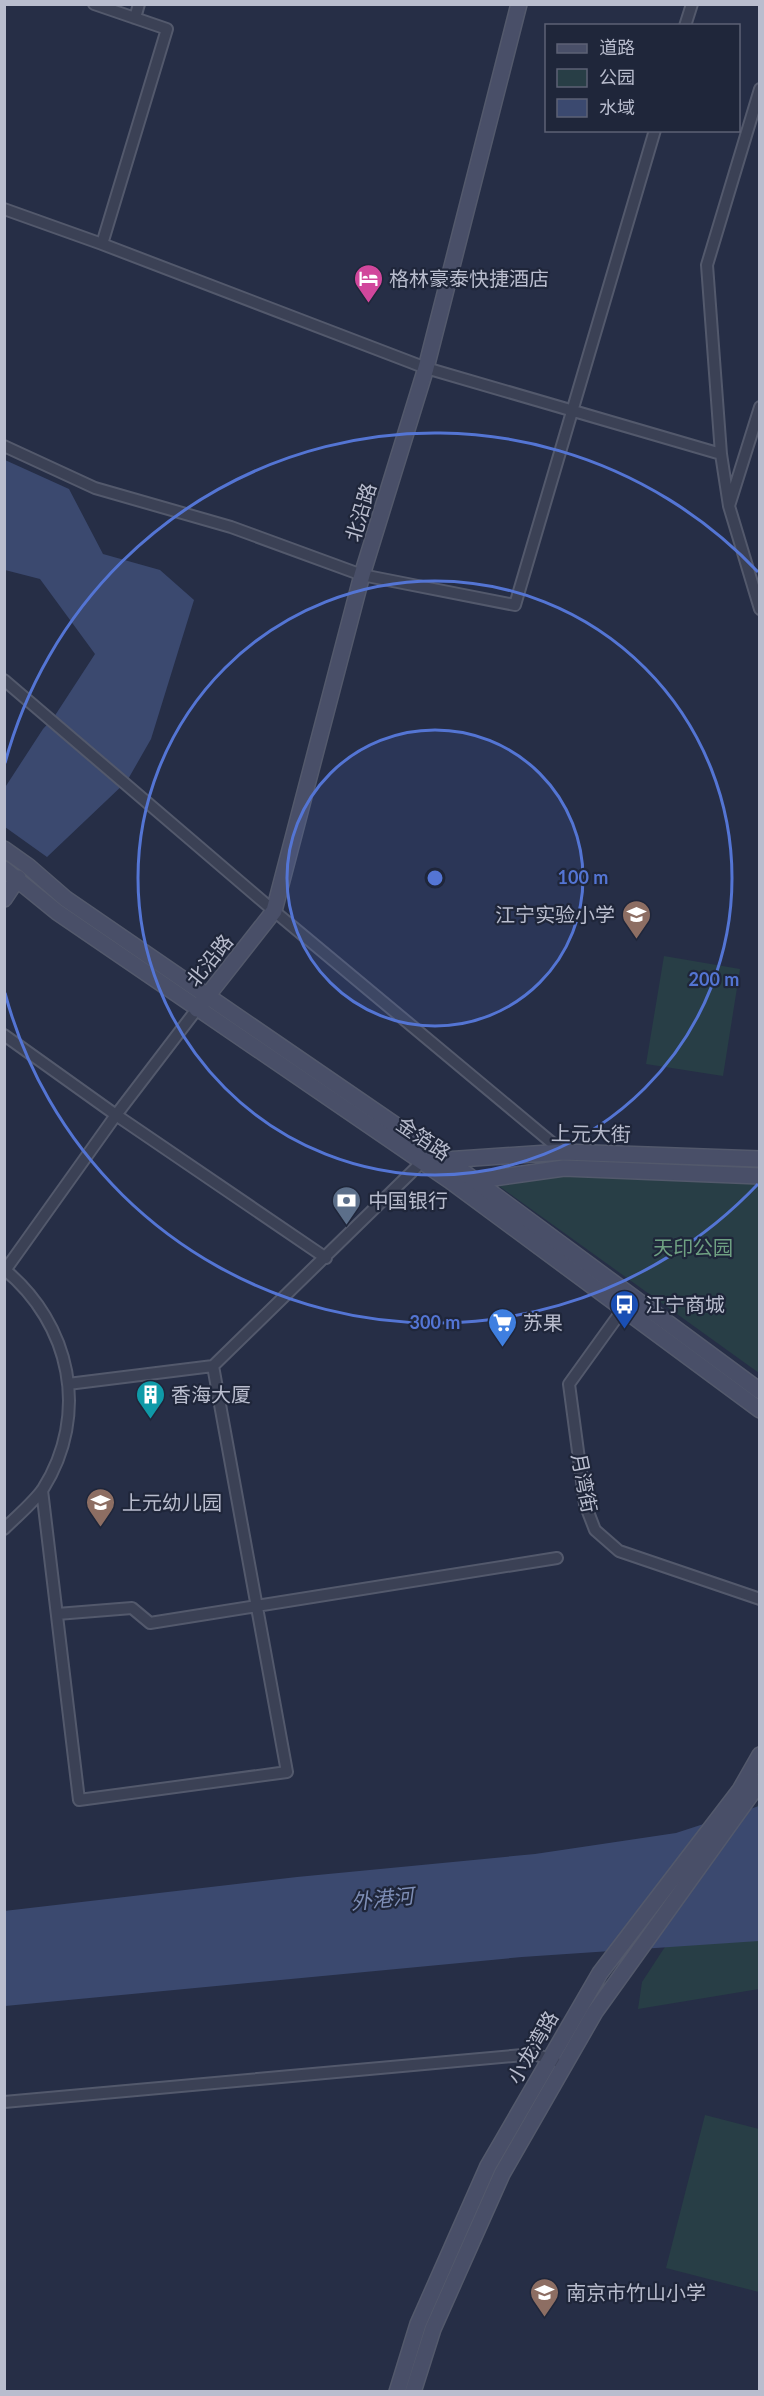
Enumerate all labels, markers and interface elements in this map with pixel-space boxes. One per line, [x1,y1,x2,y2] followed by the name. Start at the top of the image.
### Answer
[545,24,740,132] legend
[599,36,635,58] text: 道路
[599,66,635,88] text: 公园
[599,96,635,118] text: 水域
[352,262,384,304] hotel icon: 格林豪泰快捷酒店
[389,266,549,290] place label: 格林豪泰快捷酒店
[340,480,380,544] street label: 北沿路
[558,866,608,888] text: 100 m
[425,868,445,888] centre of rings
[620,898,652,940] school or university icon: 江宁实验小学
[495,902,615,926] place label: 江宁实验小学
[181,929,237,991] street label: 北沿路
[689,968,739,990] text: 200 m
[392,1111,456,1165] street label: 金箔路
[551,1120,631,1146] street label: 上元大街
[331,1184,363,1226] bank icon: 中国银行
[368,1188,448,1212] place label: 中国银行
[653,1235,733,1259] park label: 天印公园
[608,1288,640,1330] bus stop icon: 江宁商城
[645,1292,725,1316] place label: 江宁商城
[486,1306,518,1348] supermarket icon: 苏果
[523,1310,563,1334] place label: 苏果
[410,1311,460,1333] text: 300 m
[134,1378,166,1420] building icon: 香海大厦
[171,1382,251,1406] place label: 香海大厦
[567,1451,603,1515] street label: 月湾街
[85,1486,117,1528] school or university icon: 上元幼儿园
[122,1490,222,1514] place label: 上元幼儿园
[349,1882,419,1914] water label: 外港河
[502,2006,562,2088] street label: 小龙湾路
[529,2276,561,2318] school or university icon: 南京市竹山小学
[566,2280,706,2304] place label: 南京市竹山小学

